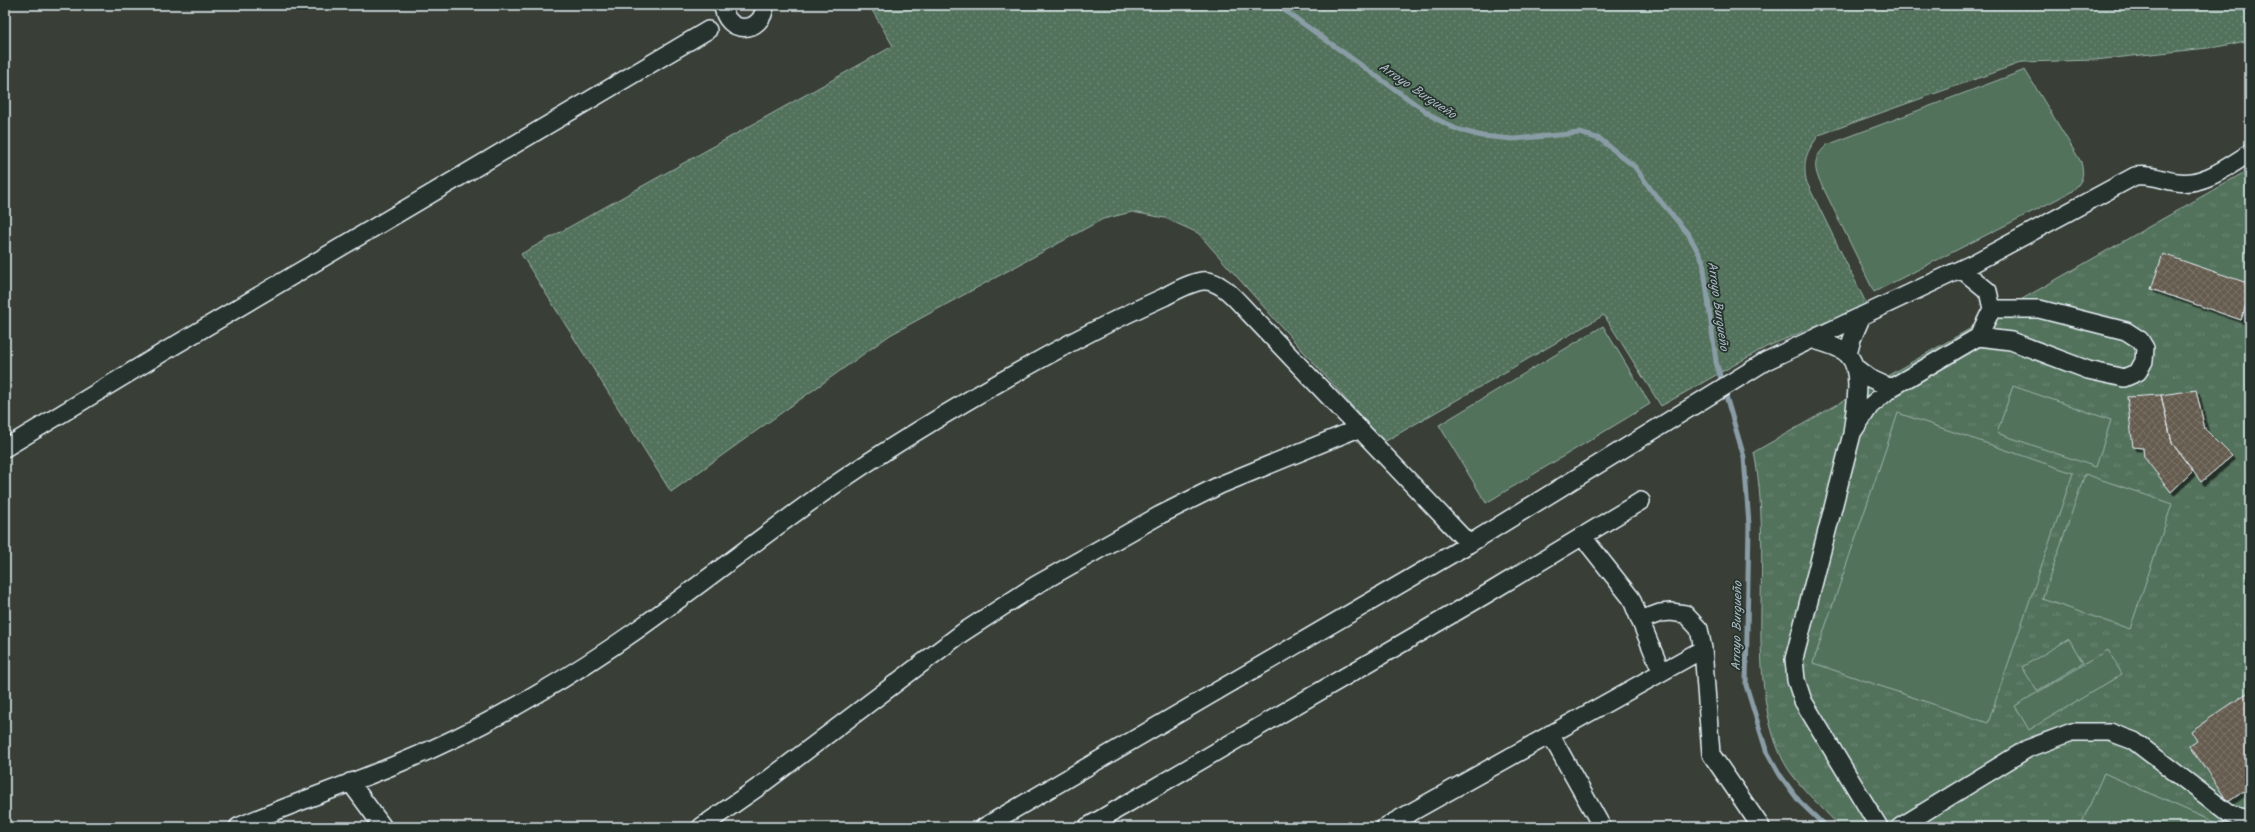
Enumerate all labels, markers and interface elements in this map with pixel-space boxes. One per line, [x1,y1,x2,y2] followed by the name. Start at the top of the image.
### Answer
[1374,58,1461,126] water label: Arroyo Burgueño
[1701,260,1734,353] water label: Arroyo Burgueño
[1726,580,1749,671] water label: Arroyo Burgueño

